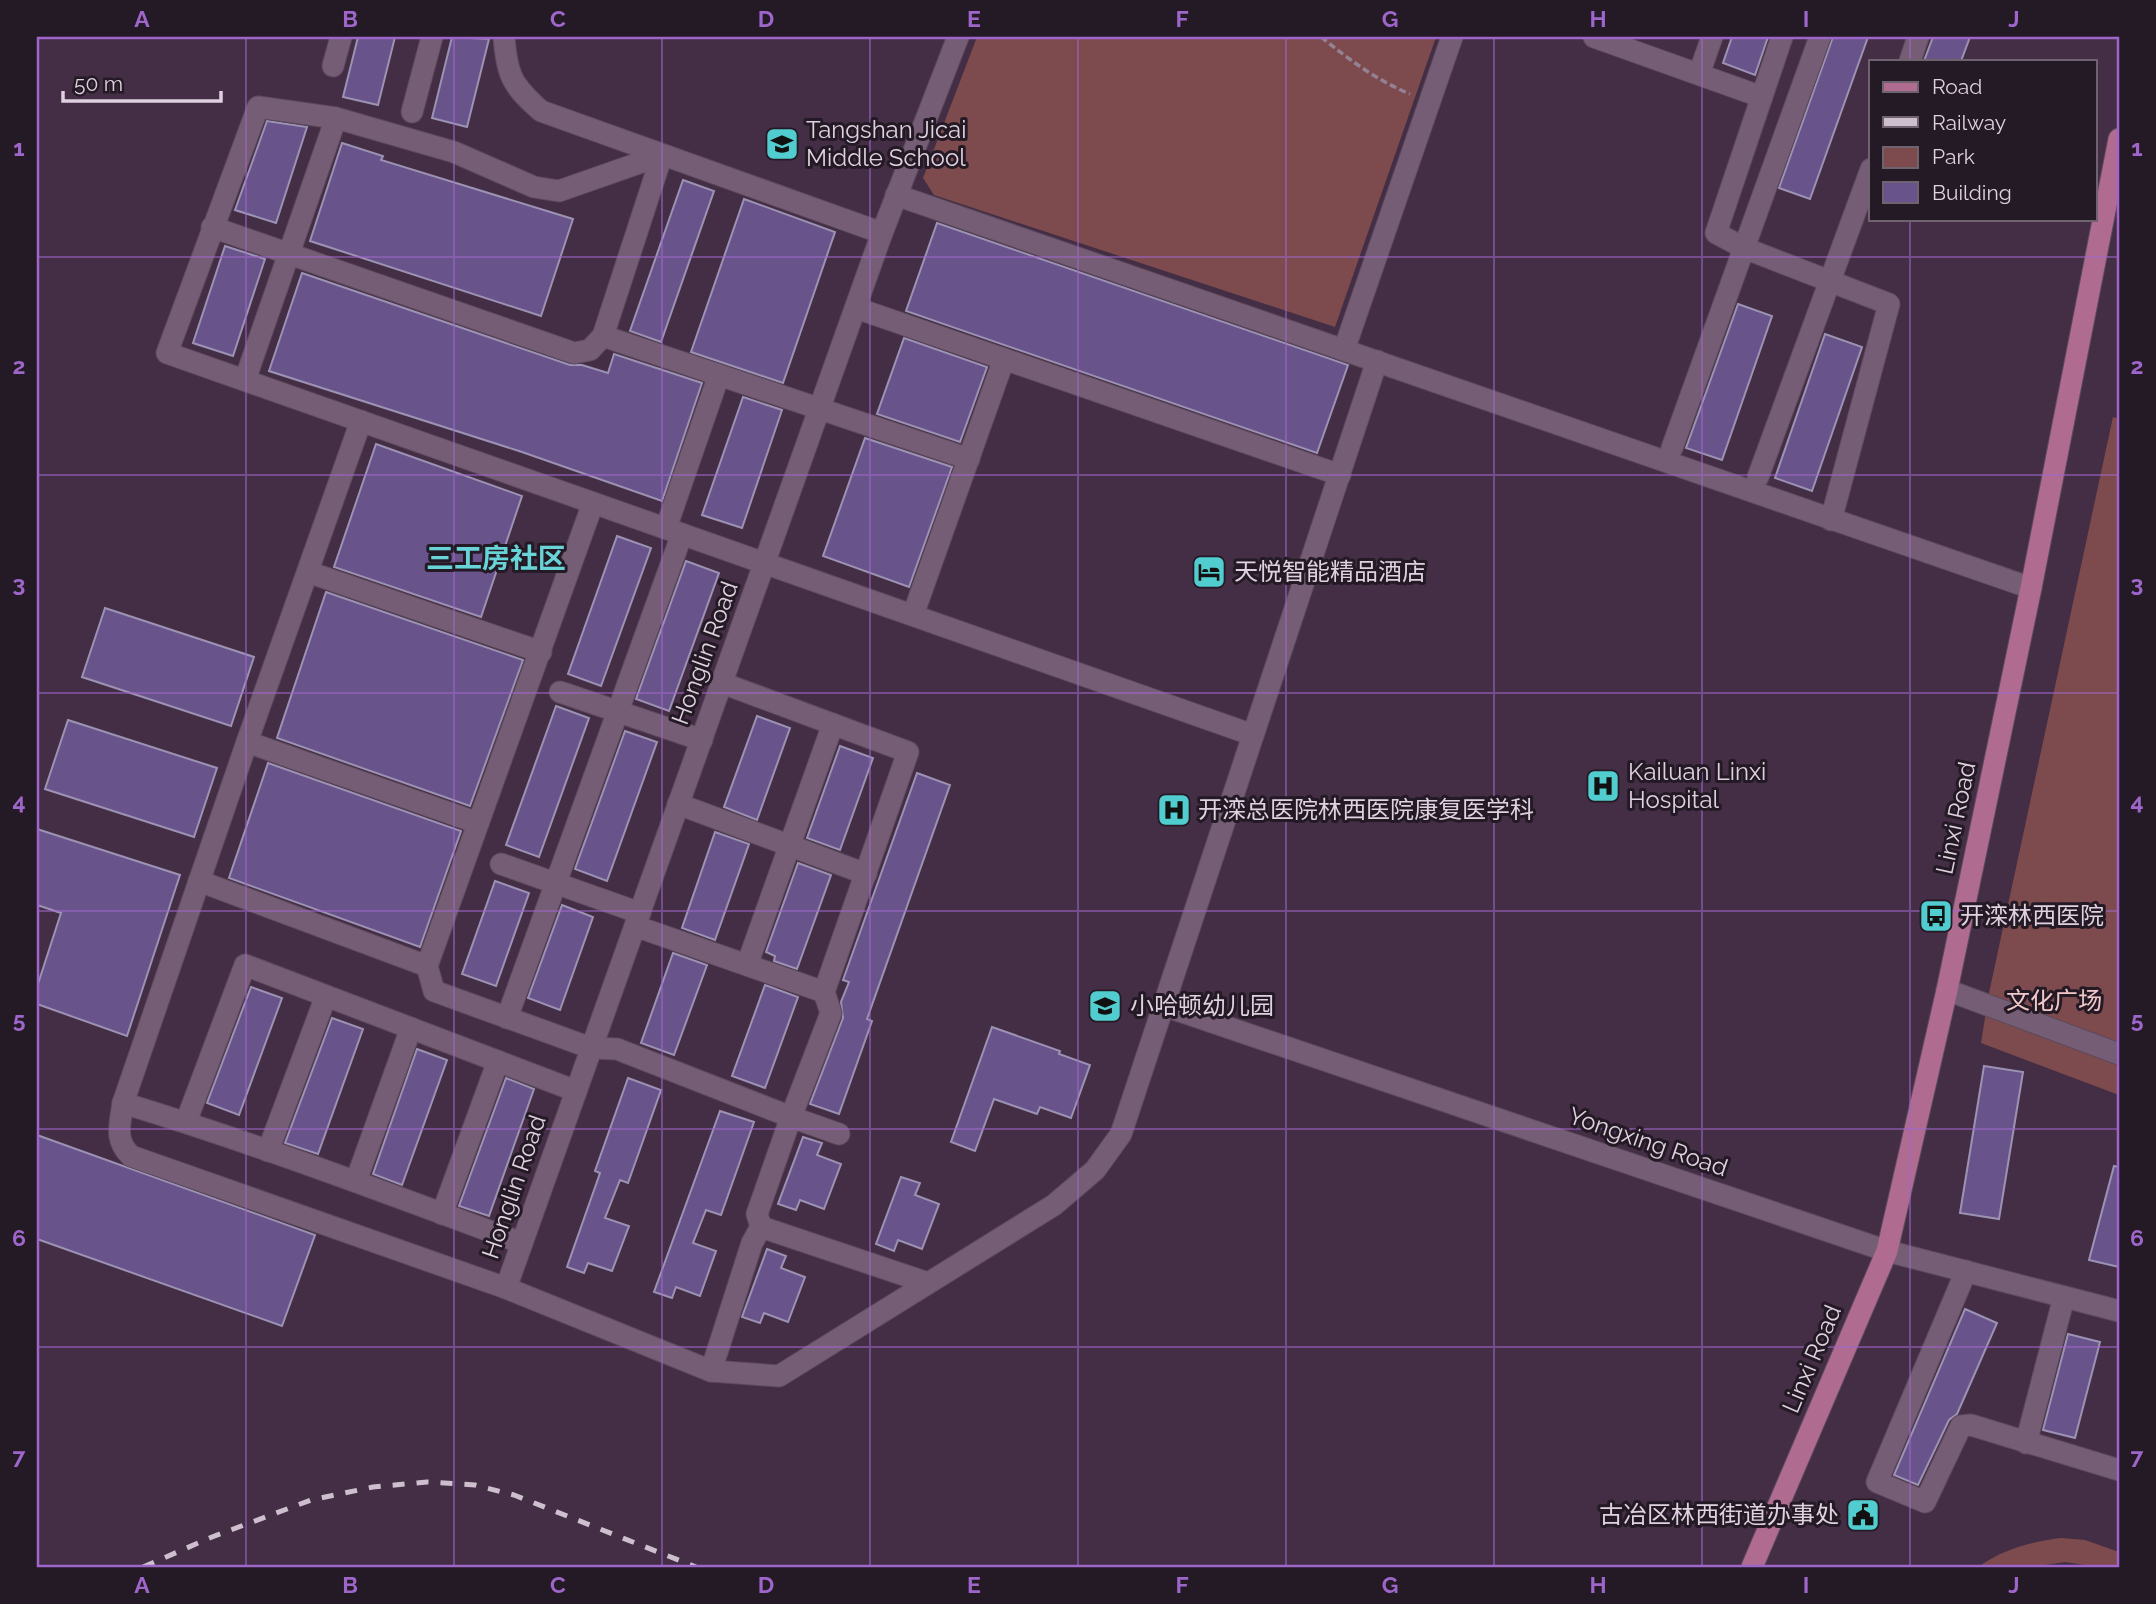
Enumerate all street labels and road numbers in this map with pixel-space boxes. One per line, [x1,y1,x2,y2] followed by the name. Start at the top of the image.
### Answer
[665,577,744,728] street label: Honglin Road
[1929,759,1982,877] street label: Linxi Road
[1565,1101,1732,1182] street label: Yongxing Road
[475,1111,552,1263] street label: Honglin Road
[1776,1301,1847,1417] street label: Linxi Road

